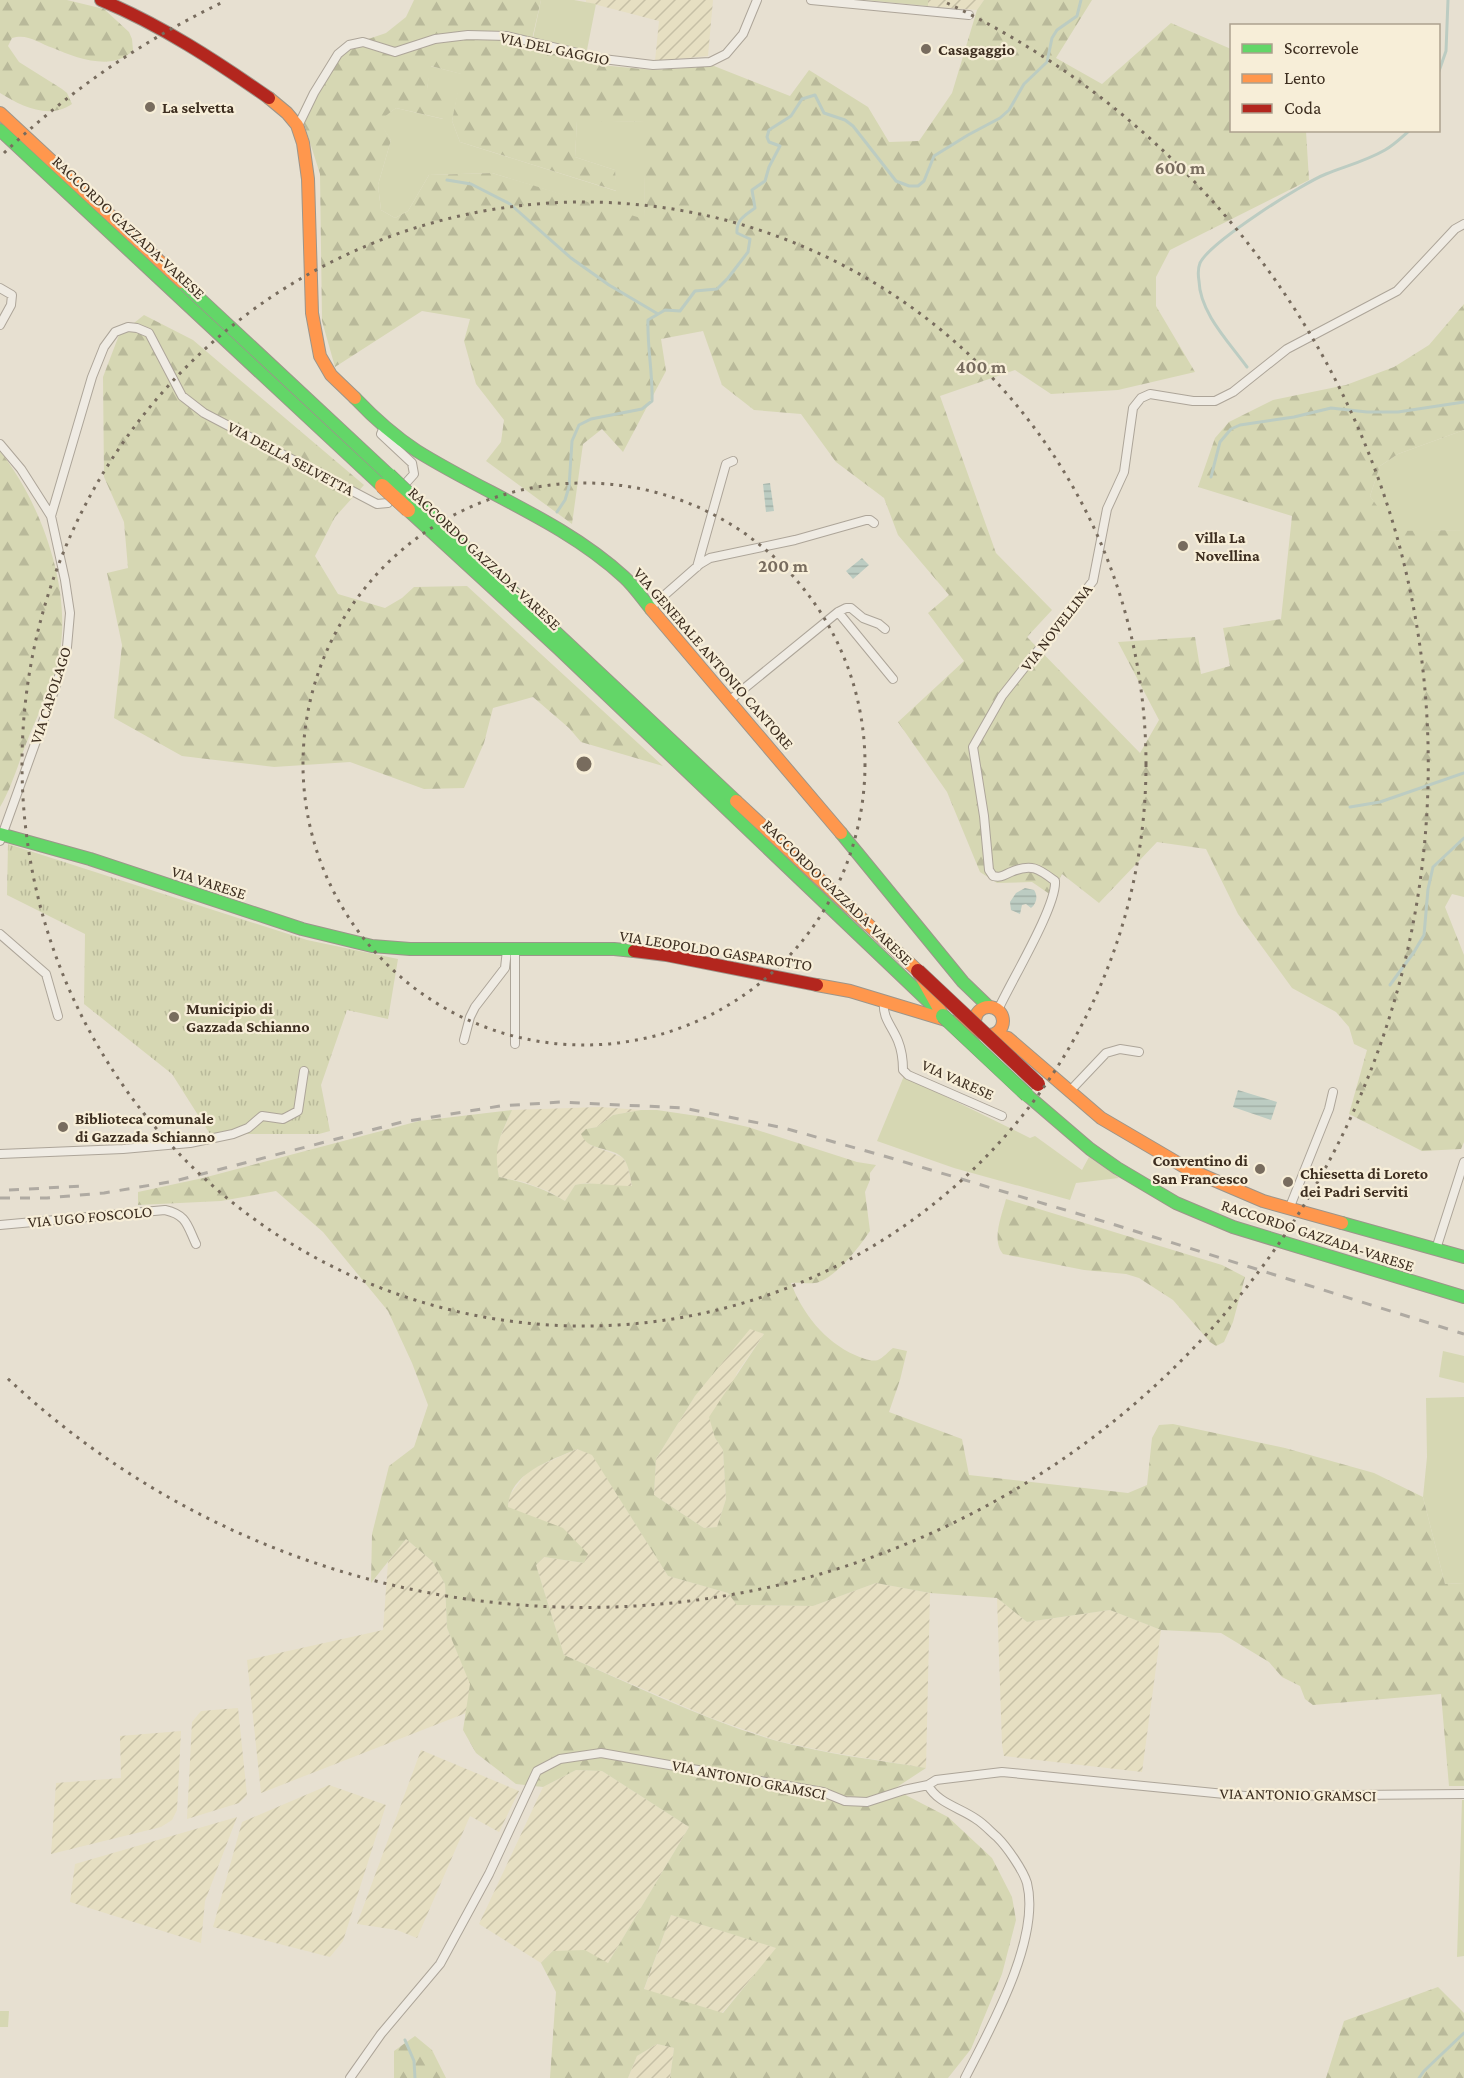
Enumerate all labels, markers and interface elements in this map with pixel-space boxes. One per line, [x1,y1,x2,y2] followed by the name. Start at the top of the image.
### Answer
[1230,24,1440,132] legend
[499,29,611,68] street label: VIA DEL GAGGIO
[1284,38,1359,58] text: Scorrevole
[938,41,1015,58] place label: Casagaggio
[919,42,933,56] marker: Casagaggio
[1284,68,1325,88] text: Lento
[1284,98,1321,118] text: Coda
[162,99,235,116] place label: La selvetta
[143,100,157,114] marker: La selvetta
[49,152,208,302] street label: RACCORDO GAZZADA-VARESE
[1155,158,1206,178] text: 600 m
[956,357,1007,377] text: 400 m
[225,418,358,499] street label: VIA DELLA SELVETTA
[405,483,564,633] street label: RACCORDO GAZZADA-VARESE
[1194,529,1260,564] place label: Villa La Novellina
[1176,539,1190,553] marker: Villa La Novellina
[758,556,809,576] text: 200 m
[630,564,797,753] street label: VIA GENERALE ANTONIO CANTORE
[1017,580,1096,674] street label: VIA NOVELLINA
[27,644,74,746] street label: VIA CAPOLAGO
[574,754,594,774] centre of rings
[759,816,916,969] street label: RACCORDO GAZZADA-VARESE
[169,862,249,903] street label: VIA VARESE
[618,927,814,974] street label: VIA LEOPOLDO GASPAROTTO
[186,1000,310,1035] place label: Municipio di Gazzada Schianno
[167,1010,181,1024] marker: Municipio di Gazzada Schianno
[919,1056,997,1103] street label: VIA VARESE
[75,1110,215,1145] place label: Biblioteca comunale di Gazzada Schianno
[56,1120,70,1134] marker: Biblioteca comunale di Gazzada Schianno
[1152,1152,1248,1187] place label: Conventino di San Francesco
[1253,1162,1267,1176] marker: Conventino di San Francesco
[1300,1165,1428,1200] place label: Chiesetta di Loreto dei Padri Serviti
[1281,1175,1295,1189] marker: Chiesetta di Loreto dei Padri Serviti
[1219,1196,1417,1275] street label: RACCORDO GAZZADA-VARESE
[27,1203,153,1230] street label: VIA UGO FOSCOLO
[670,1756,828,1803] street label: VIA ANTONIO GRAMSCI
[1219,1785,1377,1804] street label: VIA ANTONIO GRAMSCI

